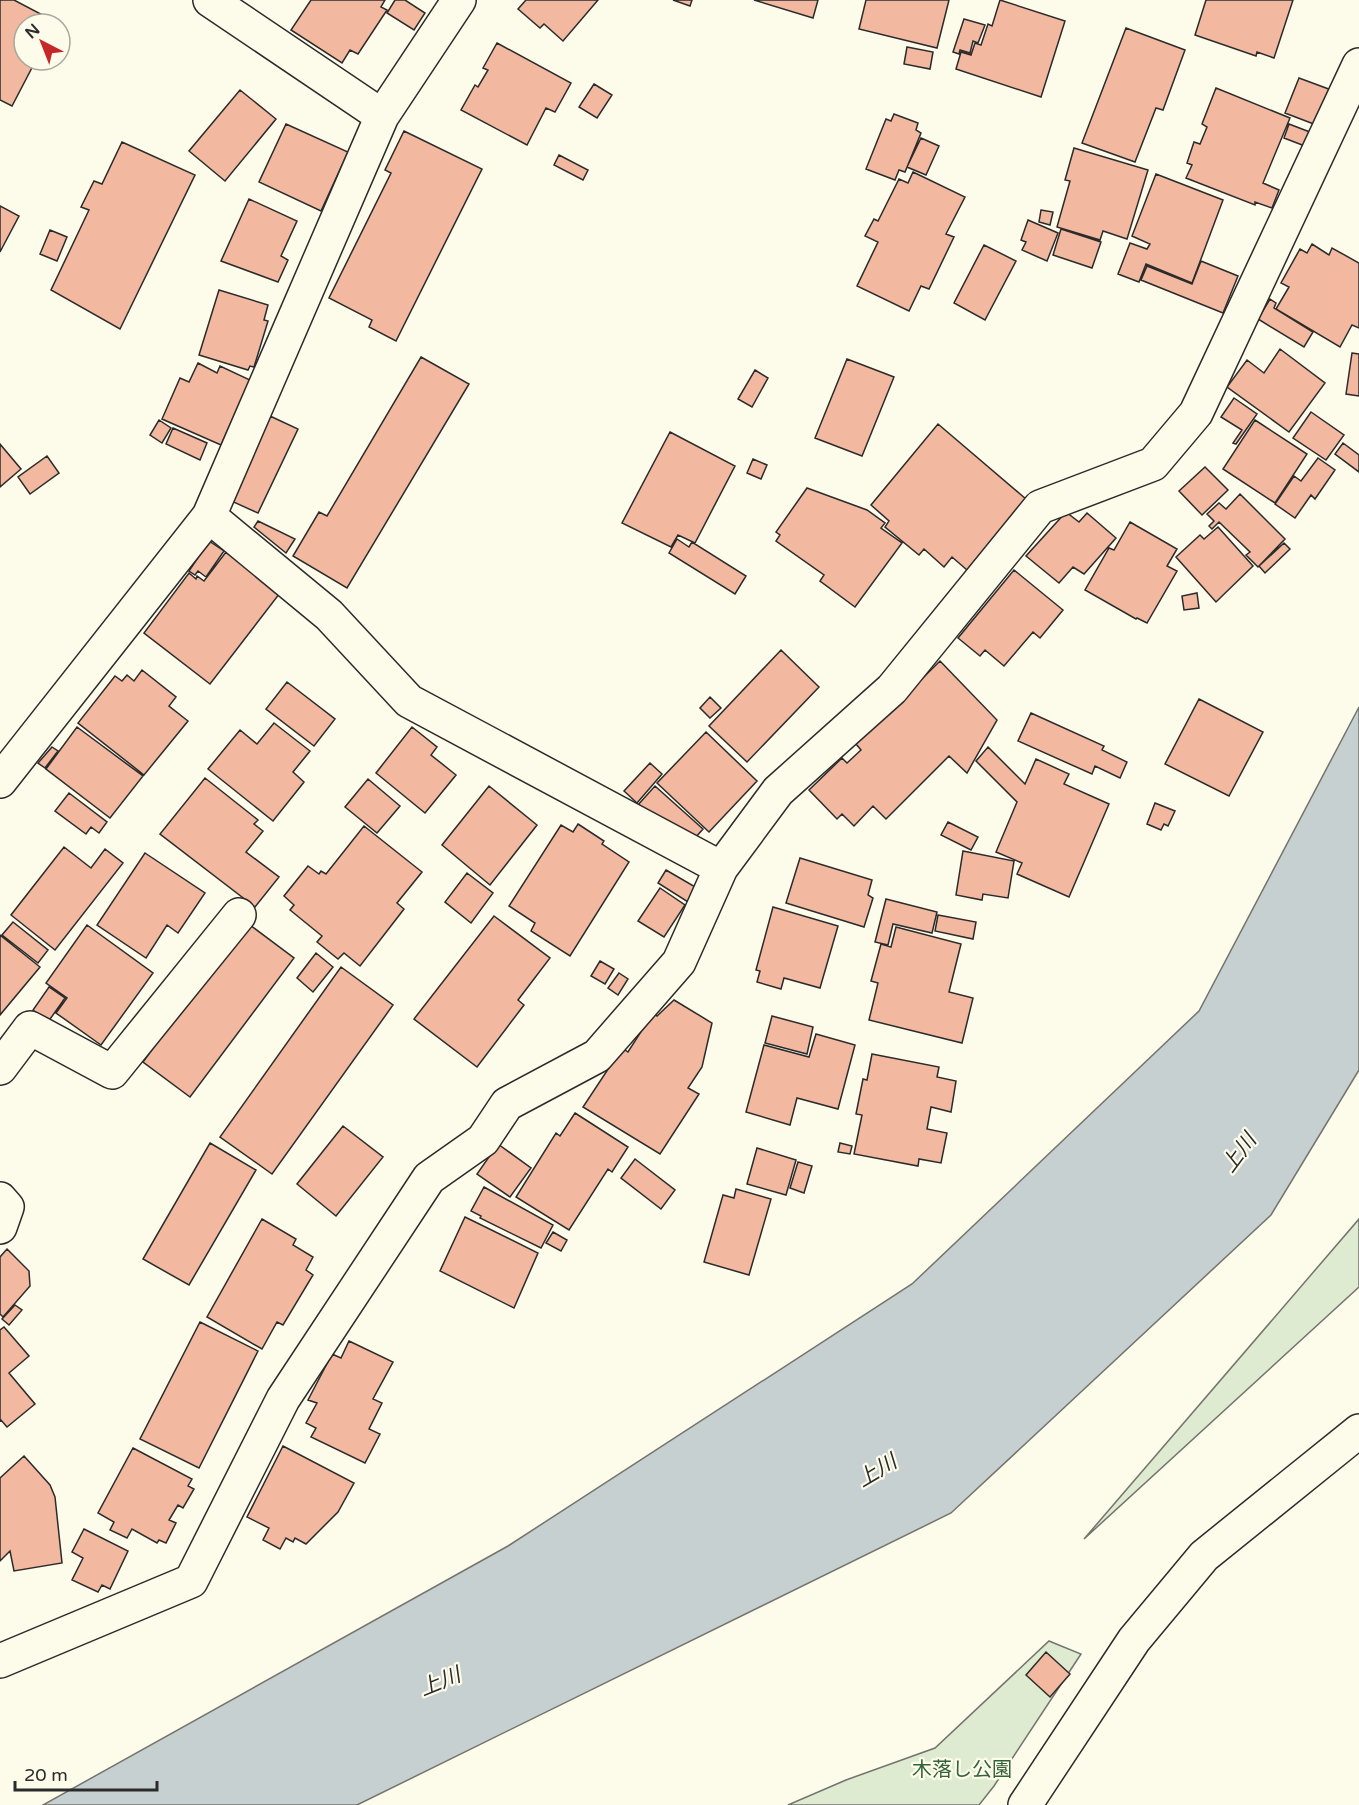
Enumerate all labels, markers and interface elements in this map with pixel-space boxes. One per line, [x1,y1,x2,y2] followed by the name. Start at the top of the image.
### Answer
[12,12,72,72] north arrow
[21,20,44,43] text: N
[1216,1127,1263,1177] water label: 上川
[853,1448,903,1493] water label: 上川
[416,1662,466,1701] water label: 上川
[15,1754,158,1792] scale bar
[912,1758,1012,1782] park label: 木落し公園
[24,1764,68,1786] text: 20 m

